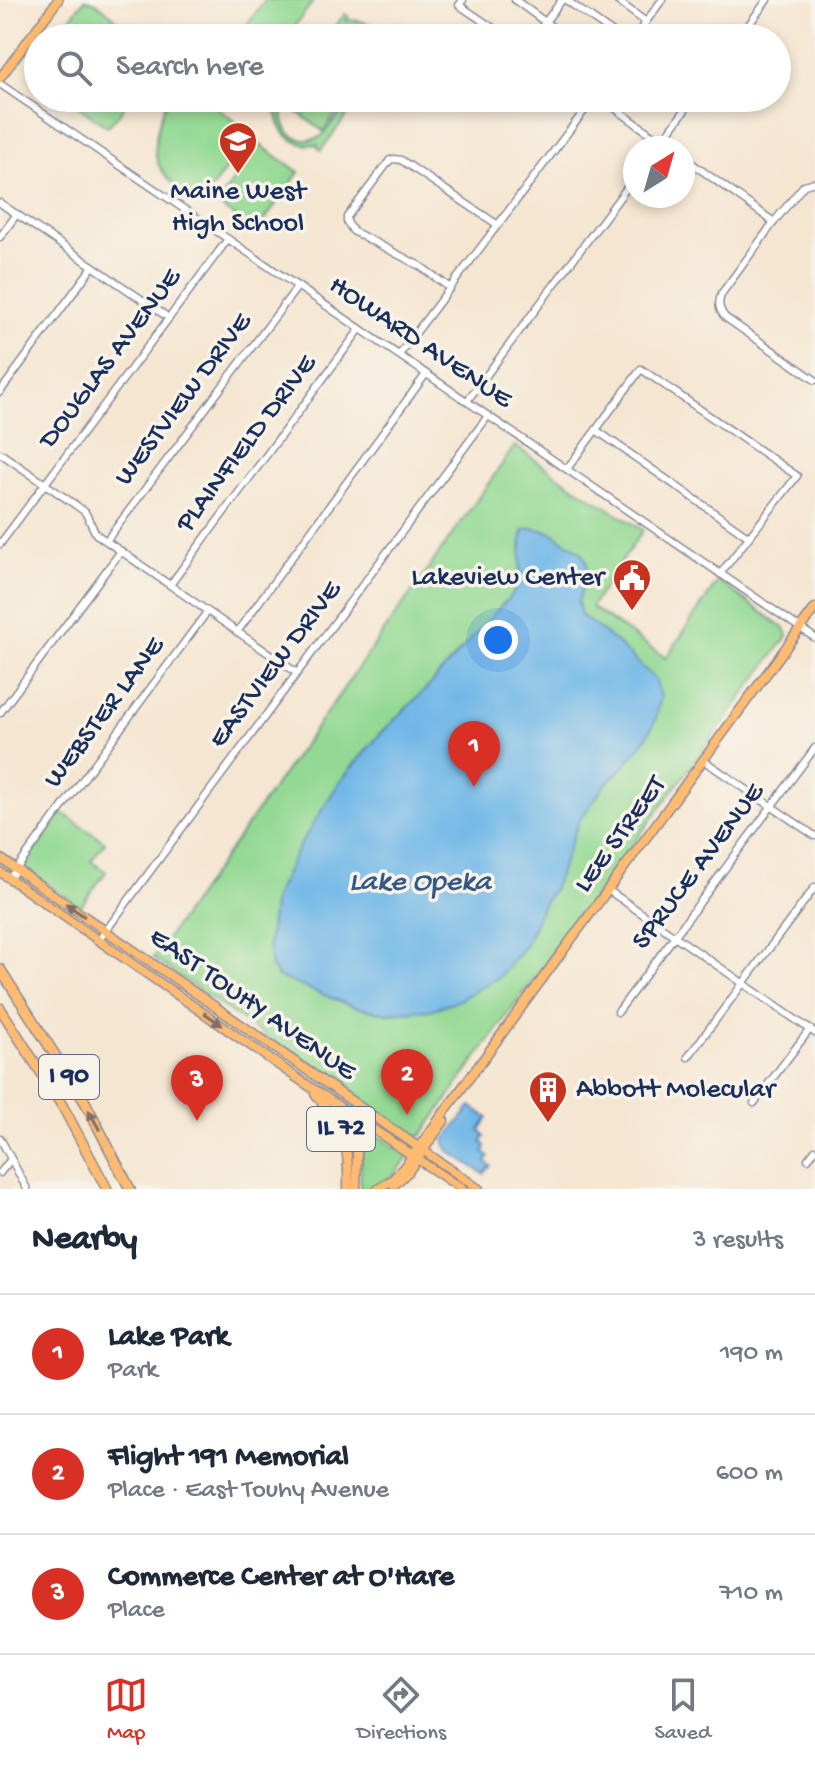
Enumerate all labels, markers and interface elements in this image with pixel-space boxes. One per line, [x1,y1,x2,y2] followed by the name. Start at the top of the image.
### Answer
[24,24,791,112] search box
[52,46,96,90] icon: search
[116,51,264,86] text: Search here
[217,120,259,175] school or university icon: Maine West High School
[623,136,695,208] north arrow
[170,176,308,241] place label: Maine West High School
[31,261,190,457] street label: DOUGLAS AVENUE
[322,269,519,417] street label: HOWARD AVENUE
[108,306,261,493] street label: WESTVIEW DRIVE
[169,348,325,540] street label: PLAINFIELD DRIVE
[611,557,653,612] public building icon: Lakeview Center
[411,562,606,595] place label: Lakeview Center
[202,574,350,755] street label: EASTVIEW DRIVE
[478,620,518,660] your location
[37,630,173,795] street label: WEBSTER LANE
[448,721,500,787] pin: 1
[568,769,675,900] street label: LEE STREET
[626,776,773,957] street label: SPRUCE AVENUE
[349,866,493,901] water label: Lake Opeka
[65,903,86,918] one-way arrow
[142,921,363,1090] street label: EAST TOUHY AVENUE
[203,1011,224,1026] one-way arrow
[381,1049,433,1115] pin: 2
[39,1055,99,1099] road number: I 90
[171,1055,223,1121] pin: 3
[527,1069,569,1124] building icon: Abbott Molecular
[576,1074,777,1107] place label: Abbott Molecular
[307,1107,375,1151] road number: IL 72
[88,1109,102,1131] one-way arrow
[32,1221,137,1261] text: Nearby
[693,1226,783,1257] text: 3 results
[108,1321,229,1356] text: Lake Park
[53,1339,63,1370] text: 1
[720,1339,783,1370] text: 190 m
[108,1356,158,1387] text: Park
[108,1441,349,1476] text: Flight 191 Memorial
[52,1459,64,1490] text: 2
[716,1459,783,1490] text: 600 m
[108,1476,389,1507] text: Place · East Touhy Avenue
[108,1561,454,1596] text: Commerce Center at O'Hare
[51,1579,65,1610] text: 3
[720,1579,783,1610] text: 710 m
[108,1596,165,1627] text: Place
[104,1673,148,1747] tab: Map
[357,1673,446,1747] tab: Directions
[654,1673,711,1747] tab: Saved

